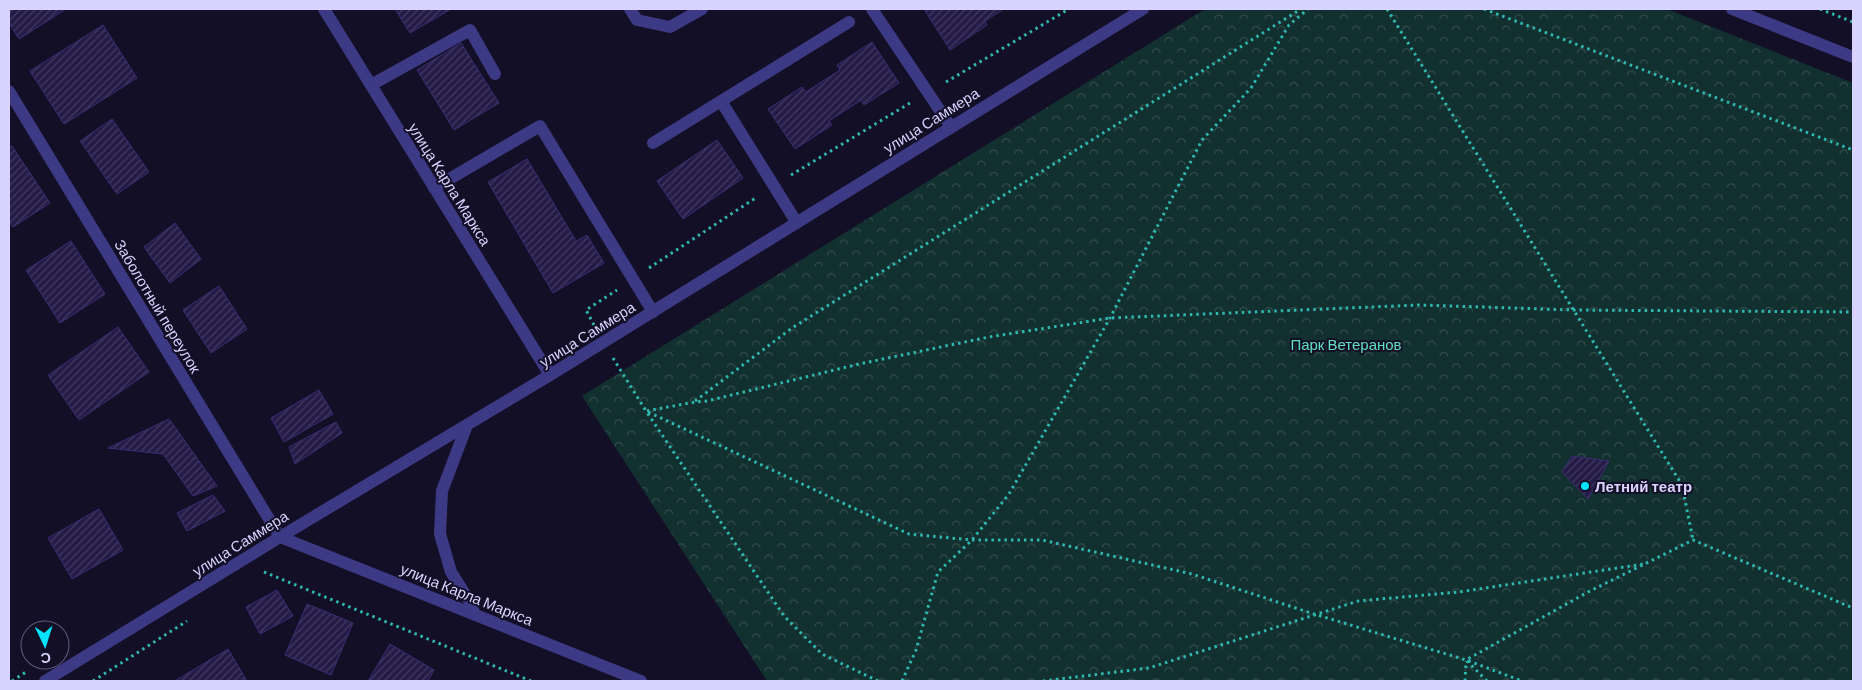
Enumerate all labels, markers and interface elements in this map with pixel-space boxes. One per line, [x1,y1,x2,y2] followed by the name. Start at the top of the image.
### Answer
[880,83,983,157] street label: улица Саммера
[405,119,495,249] street label: улица Карла Маркса
[111,236,205,376] street label: Заболотный переулок
[536,297,639,371] street label: улица Саммера
[1290,335,1402,353] park label: Парк Ветеранов
[1595,477,1692,495] place label: Летний театр
[1579,480,1591,492] marker: Летний театр
[189,506,292,580] street label: улица Саммера
[398,559,536,629] street label: улица Карла Маркса
[20,620,70,670] north arrow
[40,650,52,667] text: С

